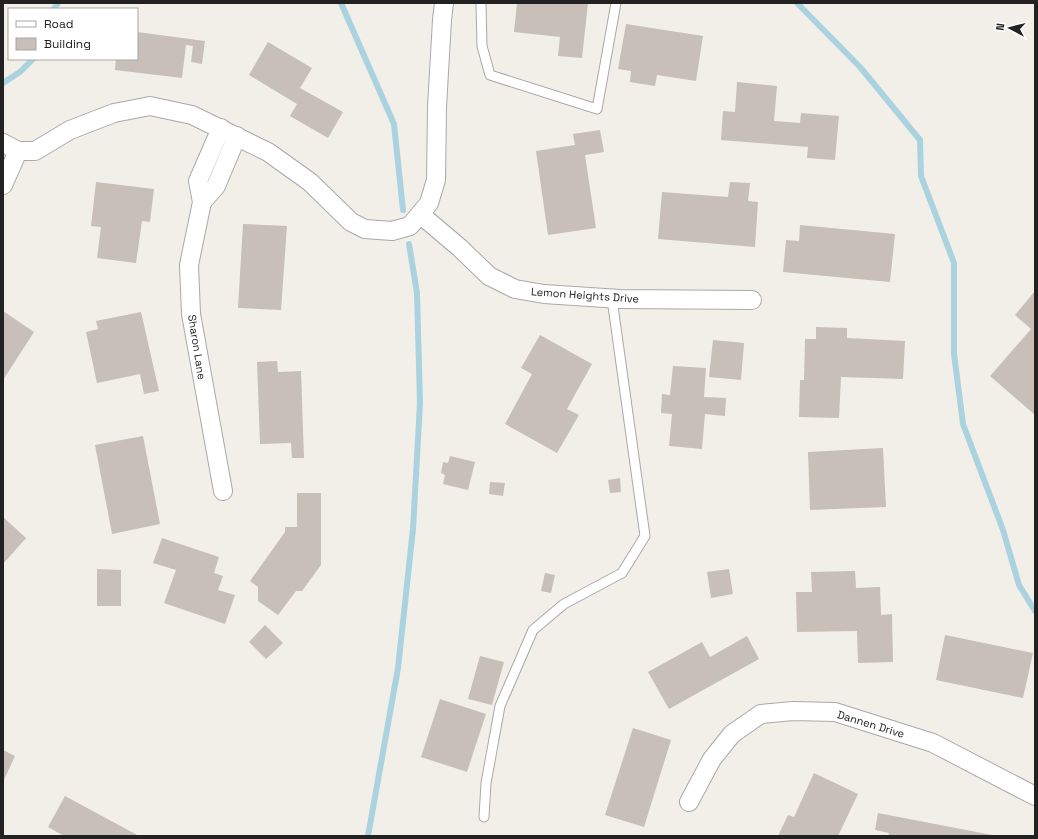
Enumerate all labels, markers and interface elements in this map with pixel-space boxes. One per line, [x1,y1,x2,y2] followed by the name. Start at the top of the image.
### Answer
[8,8,138,60] legend
[990,8,1030,48] north arrow
[44,16,73,32] text: Road
[993,22,1007,31] text: N
[44,36,91,52] text: Building
[530,284,640,306] street label: Lemon Heights Drive
[185,313,209,381] street label: Sharon Lane
[836,707,906,741] street label: Dannen Drive

